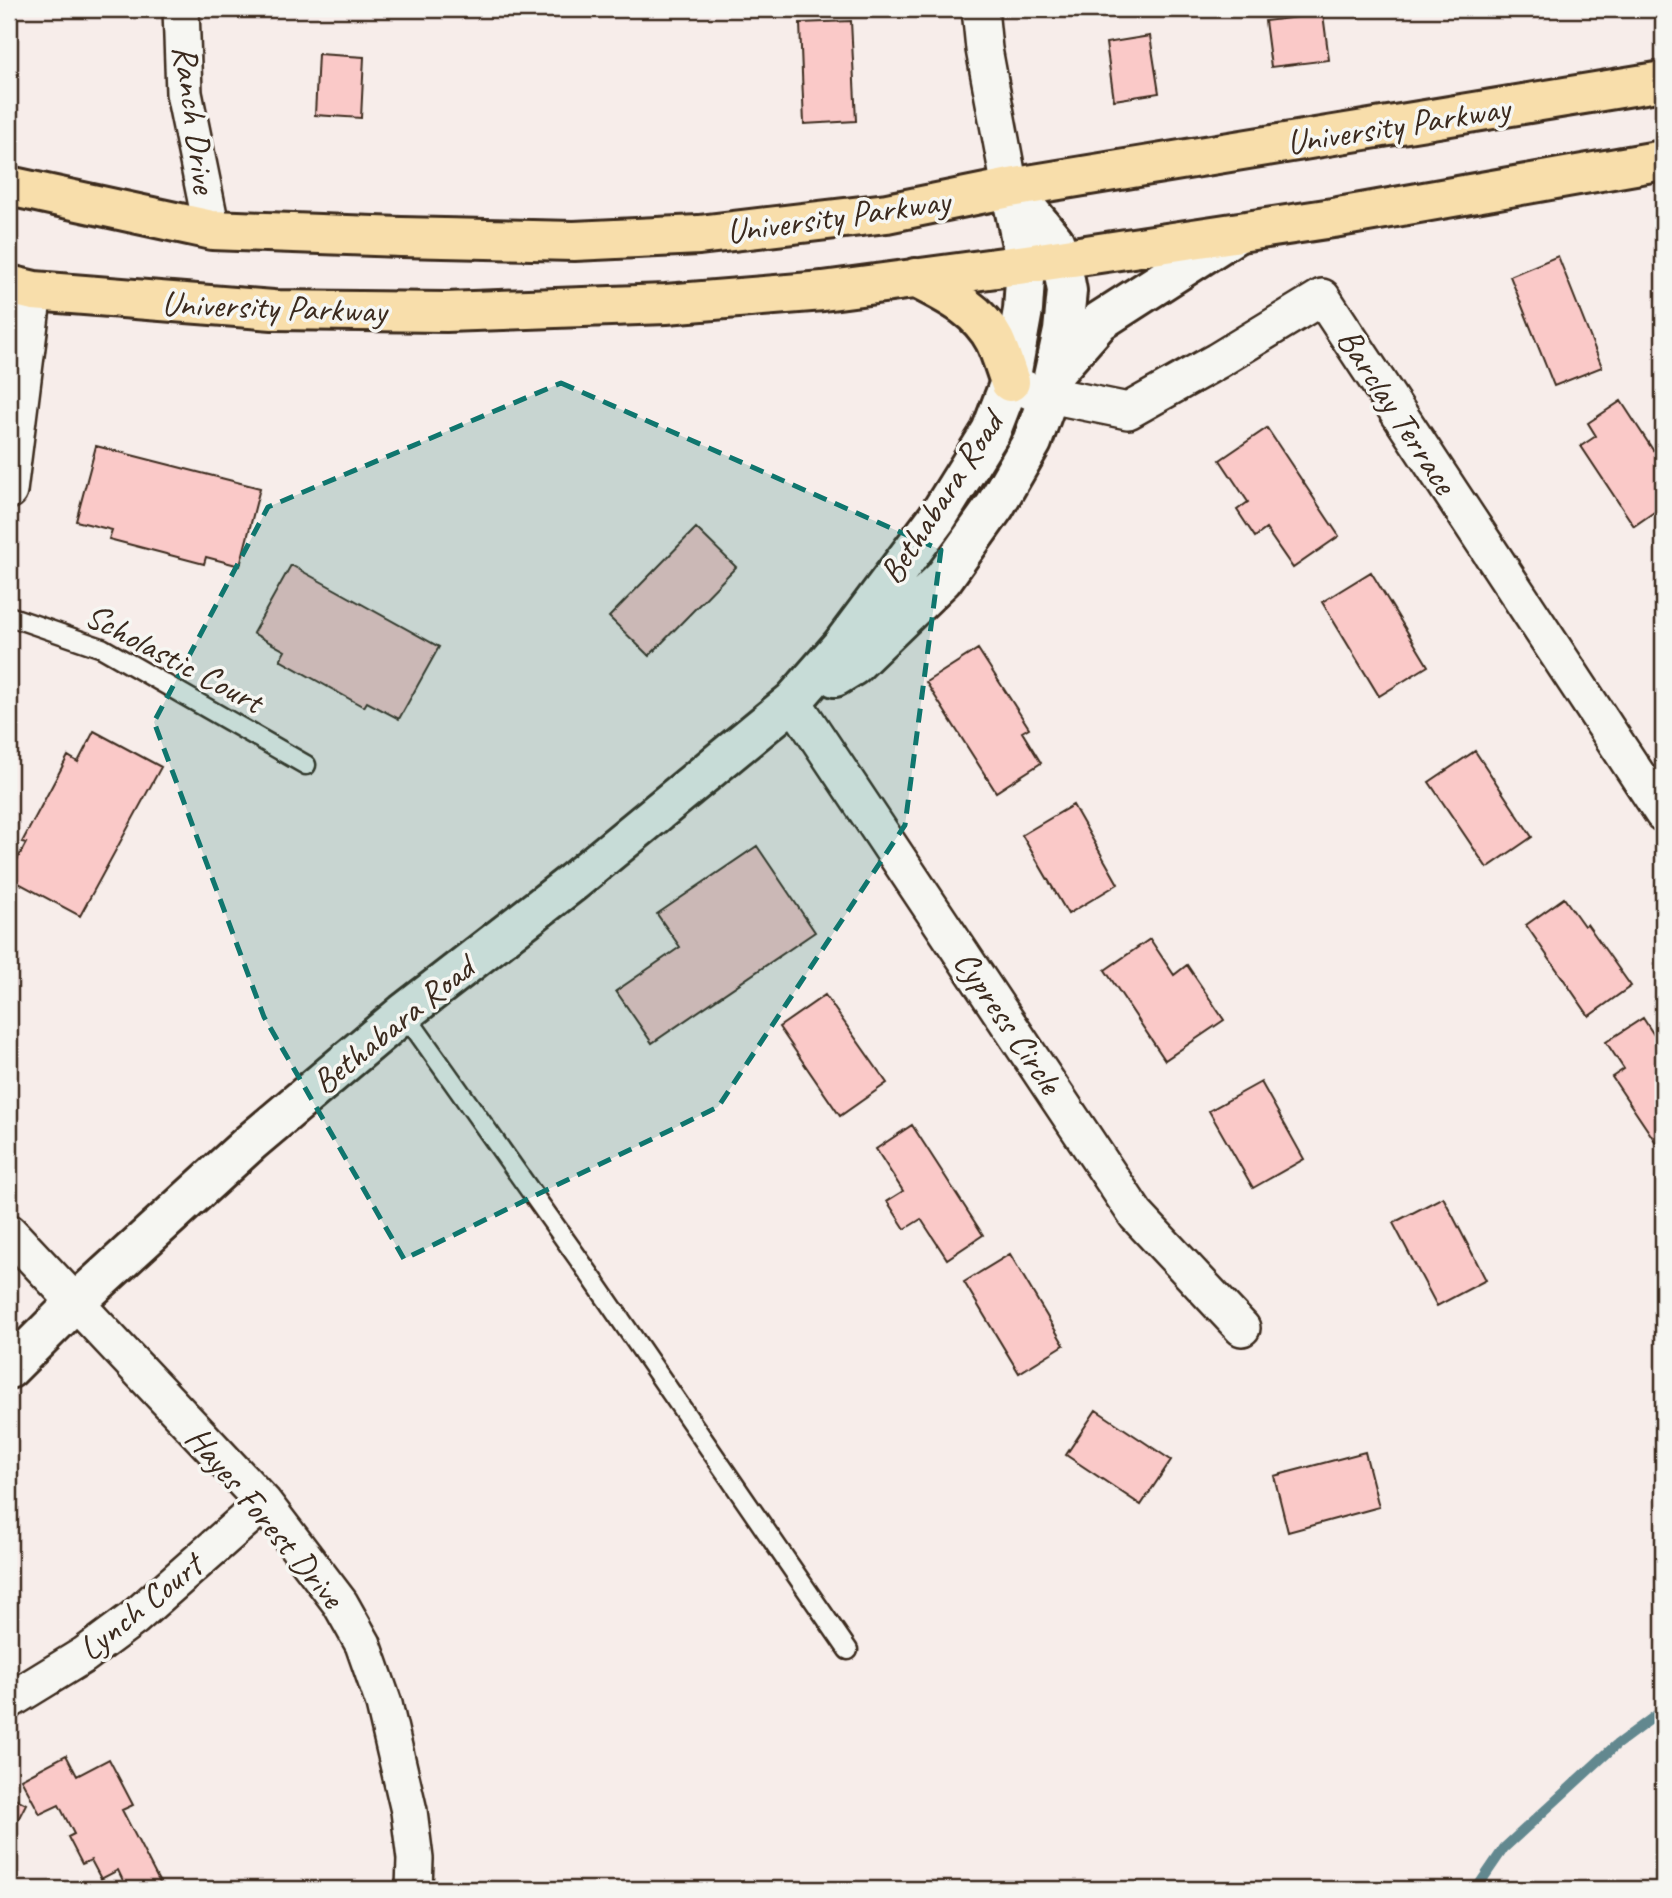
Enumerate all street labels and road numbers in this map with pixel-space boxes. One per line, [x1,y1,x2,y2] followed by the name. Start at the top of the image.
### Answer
[162,42,228,198] street label: Ranch Drive
[1283,85,1516,165] street label: University Parkway
[724,178,955,254] street label: University Parkway
[161,281,390,334] street label: University Parkway
[1327,320,1469,504] street label: Barclay Terrace
[869,399,1016,592] street label: Bethabara Road
[78,592,273,725] street label: Scholastic Court
[944,942,1074,1104] street label: Cypress Circle
[303,943,487,1104] street label: Bethabara Road
[176,1417,356,1619] street label: Hayes Forest Drive
[69,1541,214,1670] street label: Lynch Court

